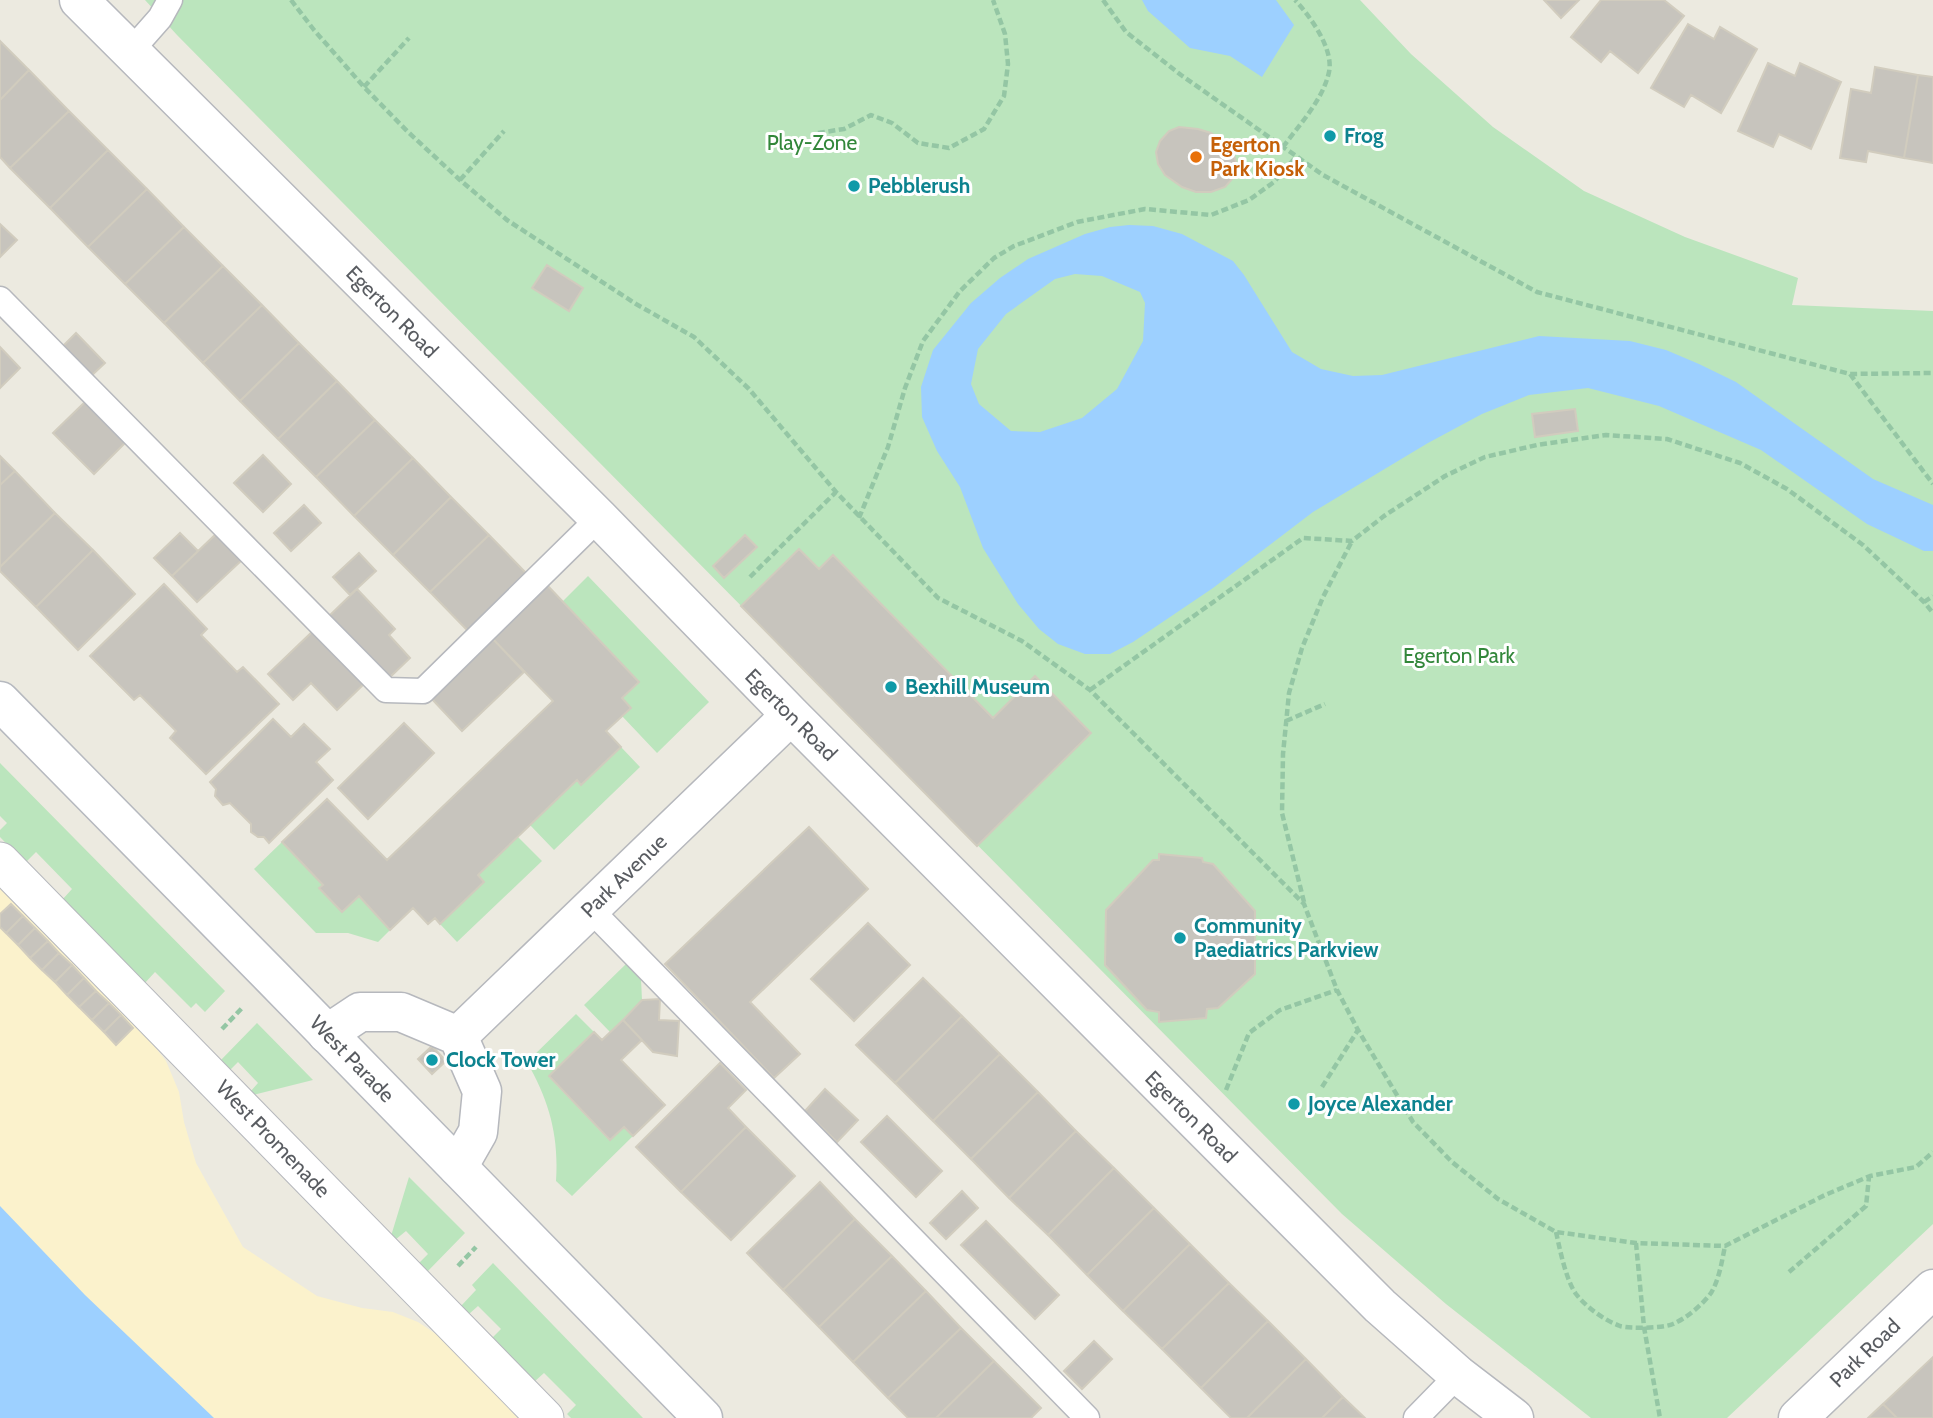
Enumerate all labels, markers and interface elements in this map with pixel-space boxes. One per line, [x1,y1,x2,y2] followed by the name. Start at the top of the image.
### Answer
[1344,123,1384,148] place label: Frog
[1322,128,1338,144] marker: Frog
[767,130,858,155] park label: Play-Zone
[1210,132,1305,181] place label: Egerton Park Kiosk
[1188,149,1204,165] marker: Egerton Park Kiosk
[868,173,970,198] place label: Pebblerush
[846,178,862,194] marker: Pebblerush
[341,260,444,363] street label: Egerton Road
[1403,643,1516,668] park label: Egerton Park
[740,663,843,766] street label: Egerton Road
[905,674,1050,699] place label: Bexhill Museum
[883,679,899,695] marker: Bexhill Museum
[576,829,672,923] street label: Park Avenue
[1194,913,1379,962] place label: Community Paediatrics Parkview
[1172,930,1188,946] marker: Community Paediatrics Parkview
[305,1010,400,1107] street label: West Parade
[446,1047,556,1072] place label: Clock Tower
[424,1052,440,1068] marker: Clock Tower
[1140,1065,1243,1168] street label: Egerton Road
[211,1075,336,1203] street label: West Promenade
[1307,1091,1453,1116] place label: Joyce Alexander
[1286,1096,1302,1112] marker: Joyce Alexander
[1824,1313,1905,1392] street label: Park Road

